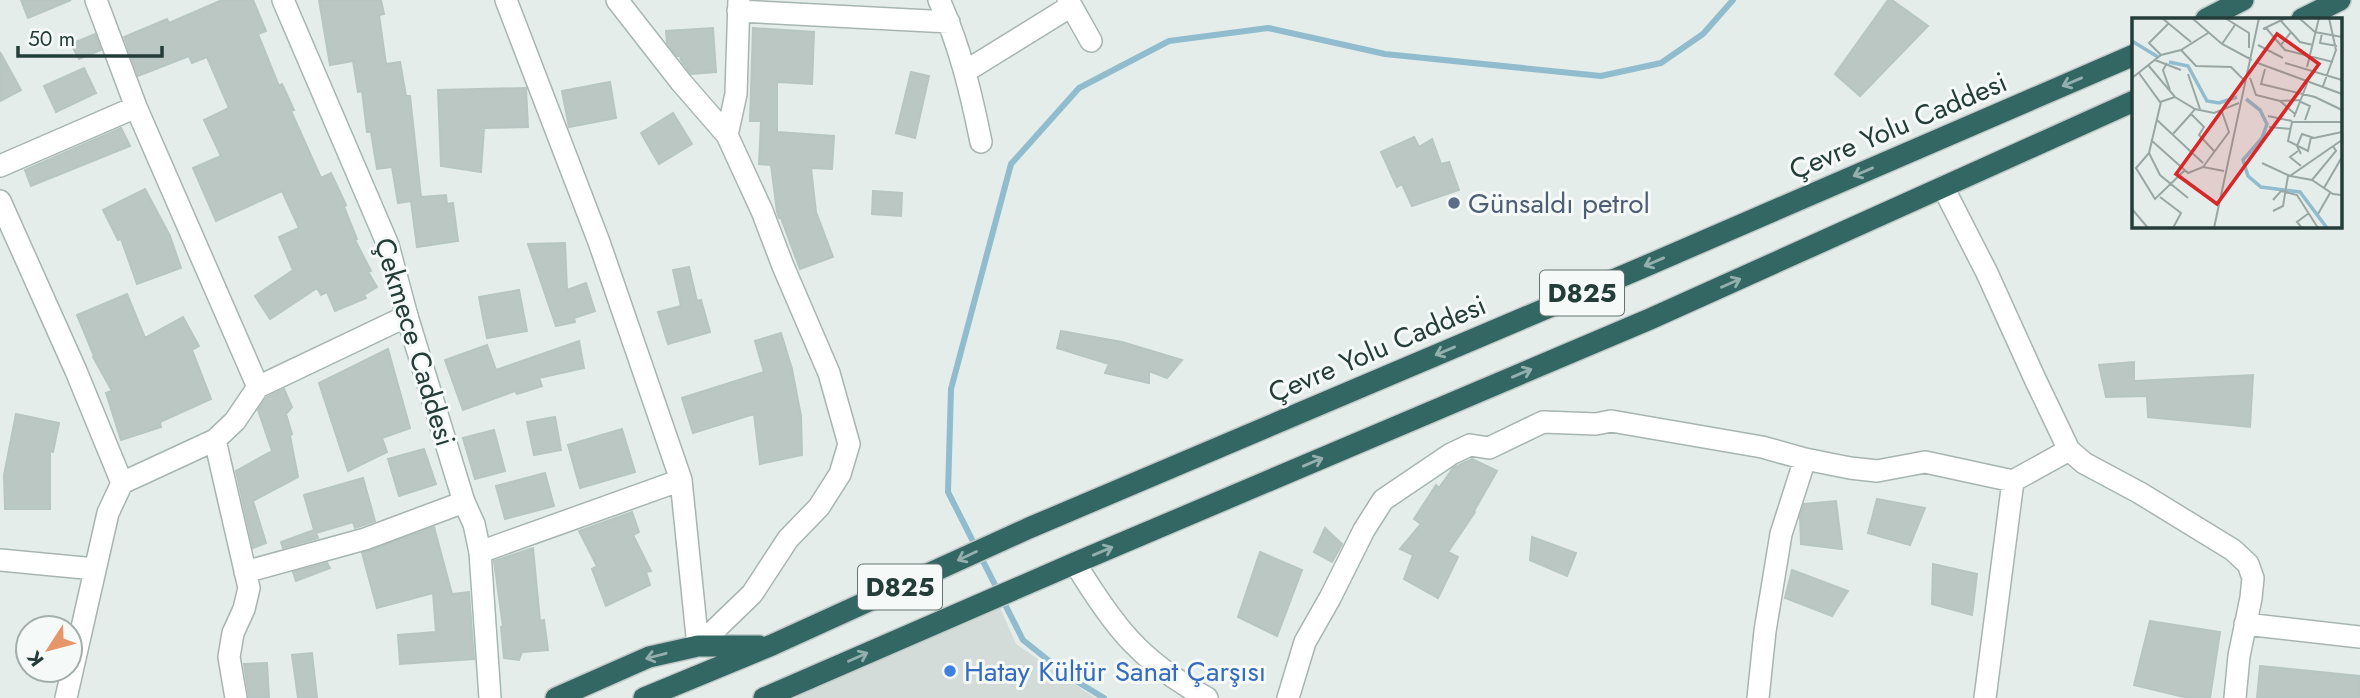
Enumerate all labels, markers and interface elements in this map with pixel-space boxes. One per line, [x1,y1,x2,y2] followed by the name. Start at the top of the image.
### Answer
[18,14,161,58] scale bar
[2132,18,2342,228] inset map
[28,24,75,54] text: 50 m
[1783,62,2013,190] street label: Çevre Yolu Caddesi
[2061,76,2083,89] one-way arrow
[1852,166,1874,179] one-way arrow
[1468,183,1650,224] place label: Günsaldı petrol
[1446,195,1462,211] marker: Günsaldı petrol
[364,233,466,451] street label: Çekmece Caddesi
[1644,256,1665,269] one-way arrow
[1540,270,1624,316] road number: D825
[1719,276,1741,289] one-way arrow
[1262,285,1492,413] street label: Çevre Yolu Caddesi
[1434,345,1456,358] one-way arrow
[1511,366,1532,379] one-way arrow
[1301,455,1323,468] one-way arrow
[1092,544,1113,557] one-way arrow
[957,550,978,563] one-way arrow
[858,565,942,610] road number: D825
[14,614,84,684] north arrow
[20,645,50,672] text: K
[645,650,667,663] one-way arrow
[847,650,868,663] one-way arrow
[964,651,1266,692] place label: Hatay Kültür Sanat Çarşısı
[942,663,958,679] marker: Hatay Kültür Sanat Çarşısı

